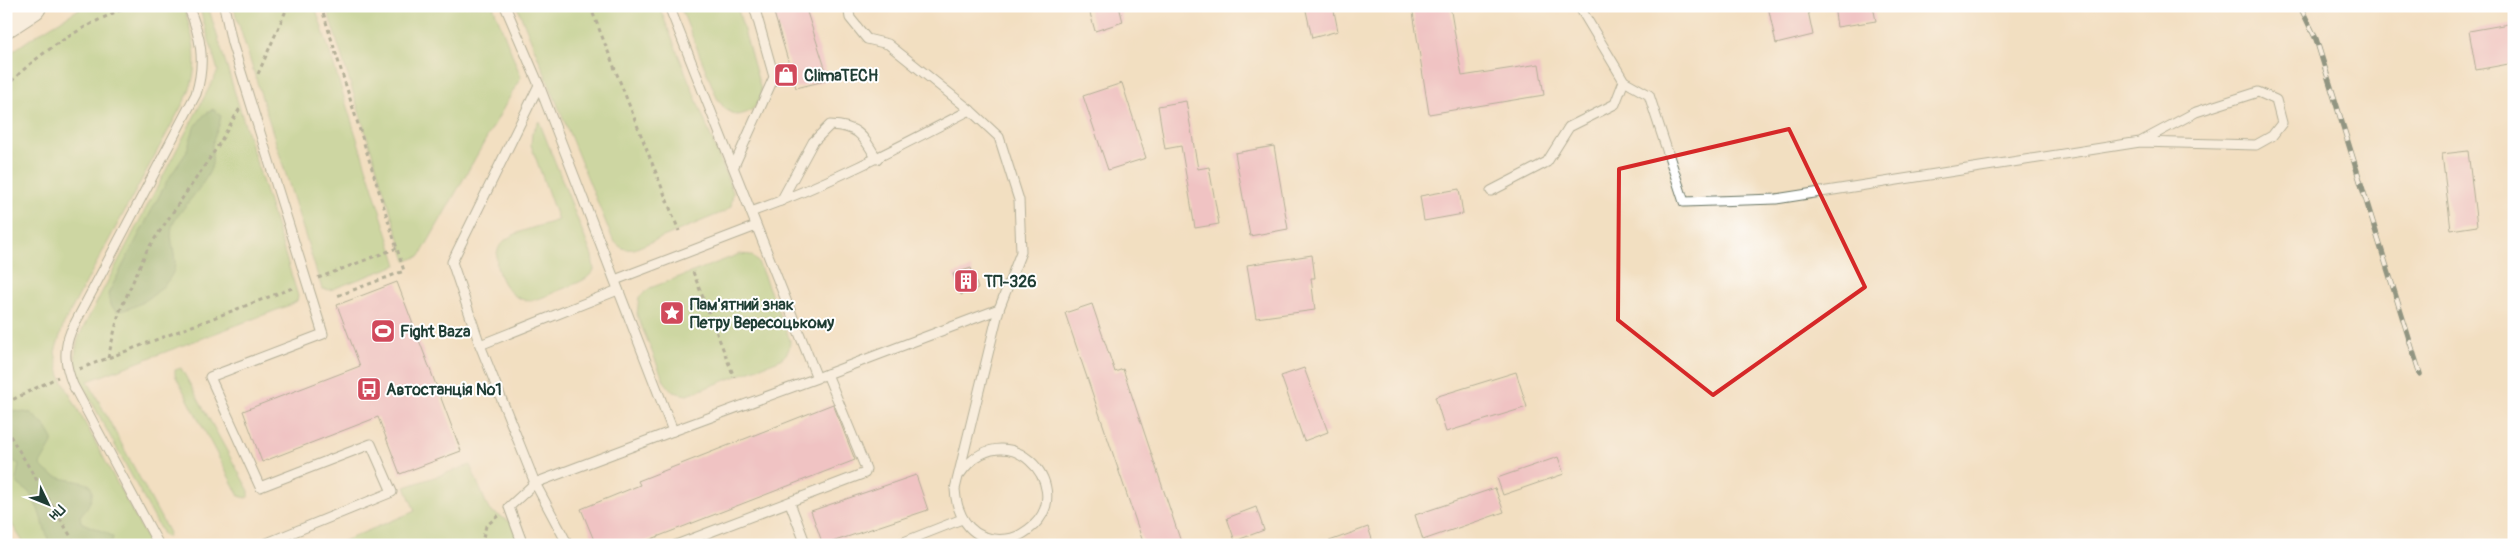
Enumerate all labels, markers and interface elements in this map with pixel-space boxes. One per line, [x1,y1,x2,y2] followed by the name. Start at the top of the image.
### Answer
[773,62,799,88] shop icon: ClimaTECH
[804,66,878,86] place label: ClimaTECH
[953,268,979,294] building icon: ТП-326
[983,272,1036,292] place label: ТП-326
[690,295,834,333] place label: Пам'ятний знак Петру Вересоцькому
[659,300,685,326] place icon: Пам'ятний знак Петру Вересоцькому
[370,318,396,344] sports icon: Fight Baza
[400,322,471,342] place label: Fight Baza
[356,376,382,402] bus stop icon: Автостанція №1
[386,380,502,400] place label: Автостанція №1
[22,478,72,528] north arrow
[46,501,69,524] text: Пн

